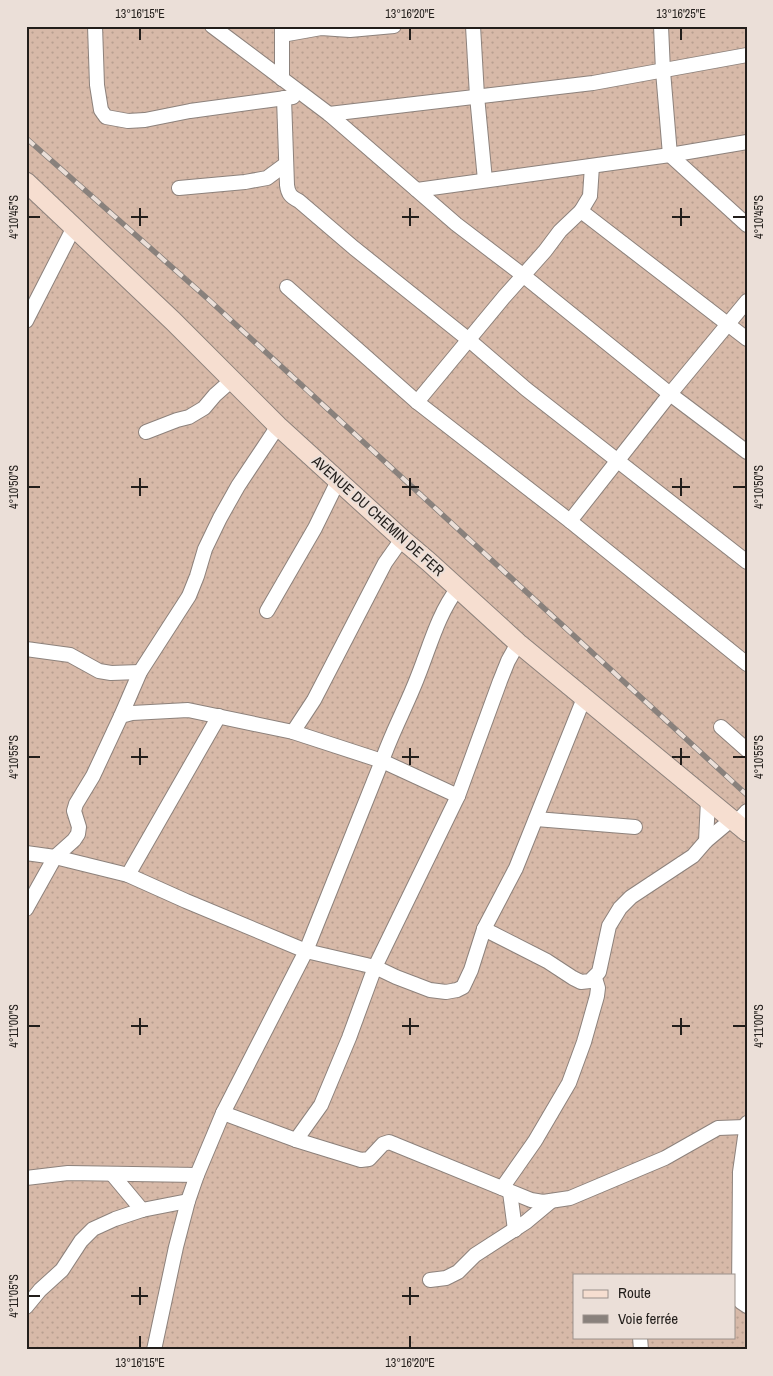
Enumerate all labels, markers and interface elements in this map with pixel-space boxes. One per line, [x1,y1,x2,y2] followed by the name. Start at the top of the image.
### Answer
[115,6,165,22] text: 13°16'15"E
[385,6,435,22] text: 13°16'20"E
[656,6,706,22] text: 13°16'25"E
[6,195,22,239] text: 4°10'45"S
[751,195,767,239] text: 4°10'45"S
[307,450,449,581] street label: AVENUE DU CHEMIN DE FER
[6,465,22,509] text: 4°10'50"S
[751,465,767,509] text: 4°10'50"S
[6,735,22,779] text: 4°10'55"S
[751,735,767,779] text: 4°10'55"S
[6,1004,22,1048] text: 4°11'00"S
[751,1004,767,1048] text: 4°11'00"S
[6,1274,22,1318] text: 4°11'05"S
[573,1274,736,1338] legend
[618,1282,651,1303] text: Route
[618,1308,678,1329] text: Voie ferrée
[115,1355,165,1371] text: 13°16'15"E
[385,1355,435,1371] text: 13°16'20"E

